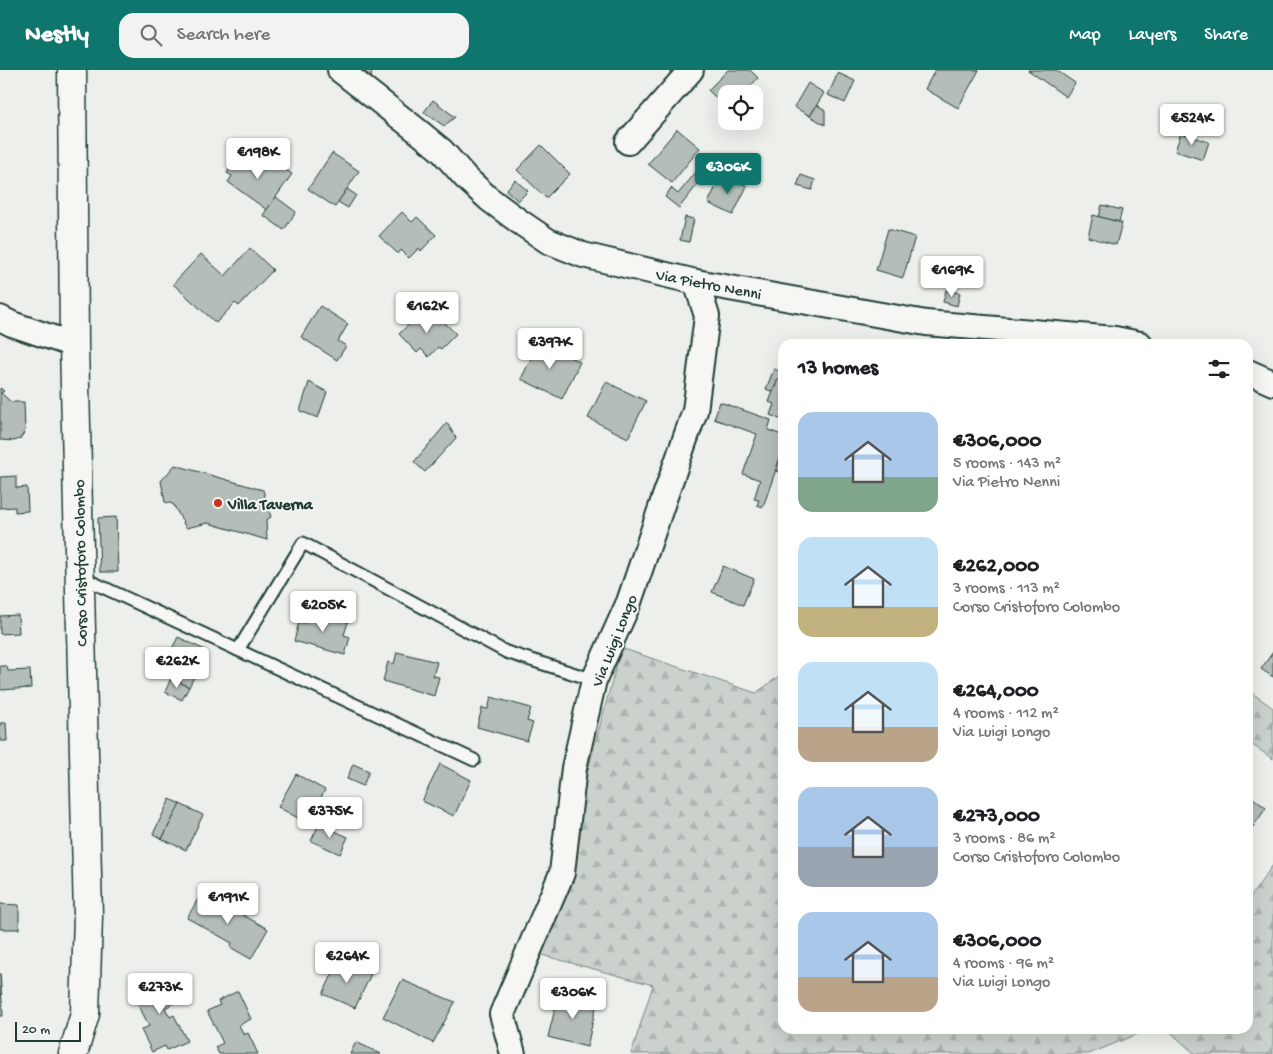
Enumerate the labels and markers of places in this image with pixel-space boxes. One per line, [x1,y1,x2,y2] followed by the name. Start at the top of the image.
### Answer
[1157,104,1227,146] pin: €524K
[223,138,293,180] pin: €198K
[693,152,763,195] pin: €306K
[917,256,987,298] pin: €169K
[392,292,462,334] pin: €162K
[515,328,585,370] pin: €397K
[212,497,224,509] marker: Villa Taverna
[227,497,314,516] place label: Villa Taverna
[288,590,358,633] pin: €205K
[142,646,212,689] pin: €262K
[295,796,365,839] pin: €375K
[193,882,263,925] pin: €191K
[312,942,382,984] pin: €264K
[125,972,195,1015] pin: €273K
[538,978,608,1020] pin: €306K

